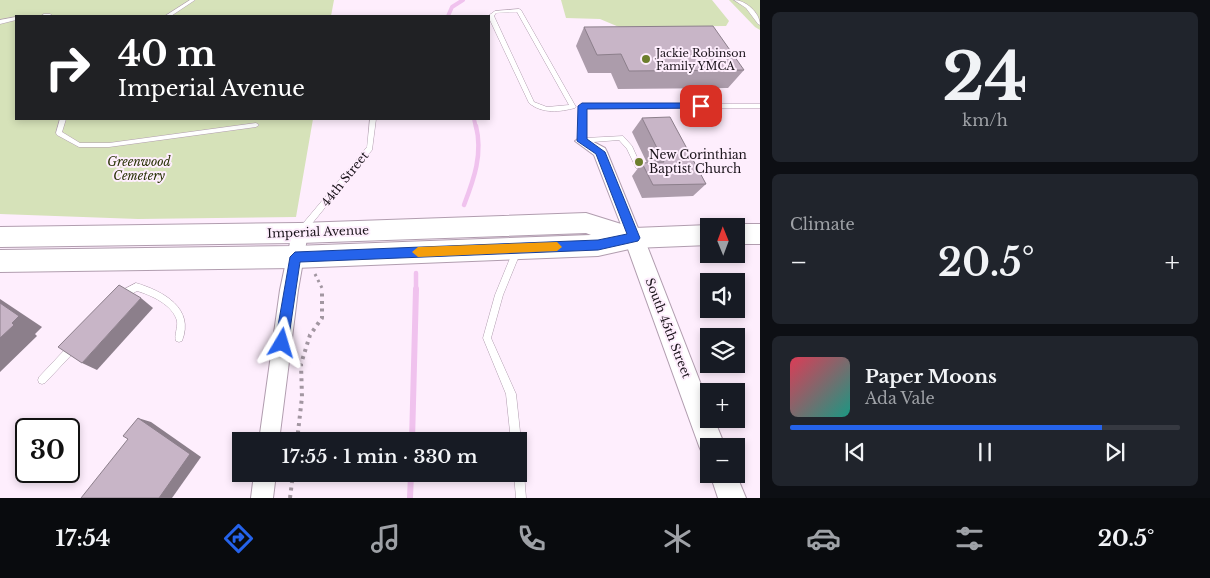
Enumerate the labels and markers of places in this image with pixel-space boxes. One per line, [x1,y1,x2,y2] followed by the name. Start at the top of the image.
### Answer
[654,46,746,73] place label: Jackie Robinson Family YMCA
[640,53,652,65] marker: Jackie Robinson Family YMCA
[680,85,722,127] pin
[649,147,747,176] place label: New Corinthian Baptist Church
[633,156,645,168] marker: New Corinthian Baptist Church

